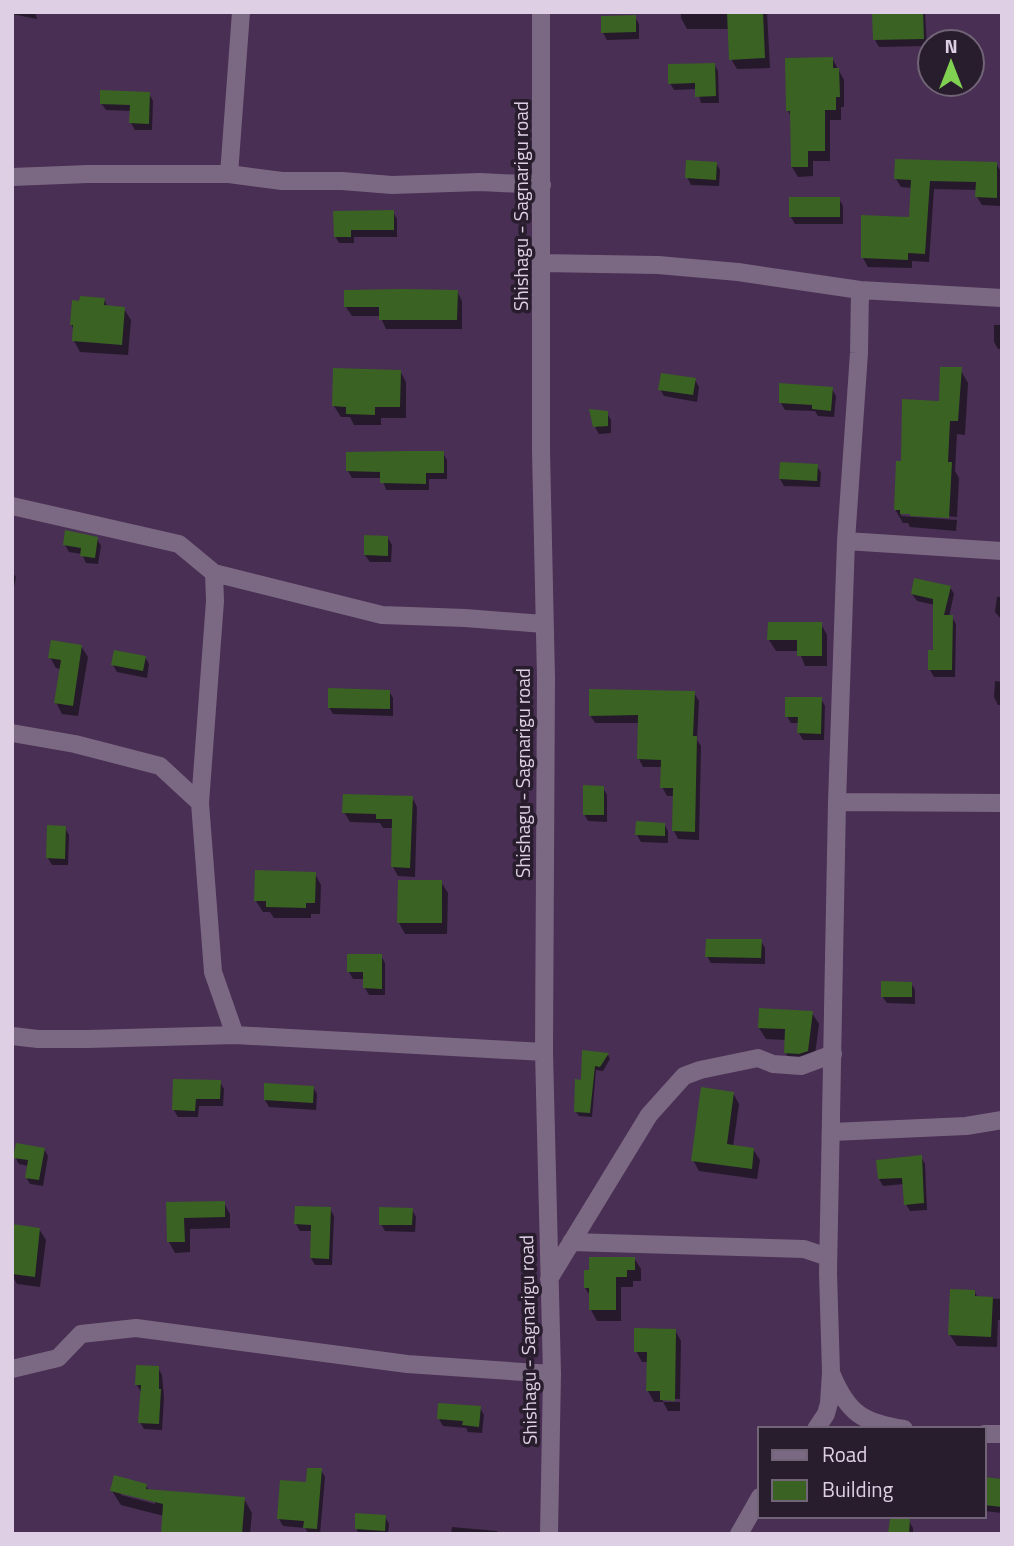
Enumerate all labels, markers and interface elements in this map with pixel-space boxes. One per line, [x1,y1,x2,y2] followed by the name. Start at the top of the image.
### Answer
[916,28,986,98] north arrow
[944,31,958,60] text: N
[506,101,535,311] street label: Shishagu - Sagnarigu road
[508,668,537,878] street label: Shishagu - Sagnarigu road
[511,1235,544,1445] street label: Shishagu - Sagnarigu road
[758,1427,986,1518] legend
[822,1438,867,1470] text: Road
[822,1473,894,1505] text: Building

